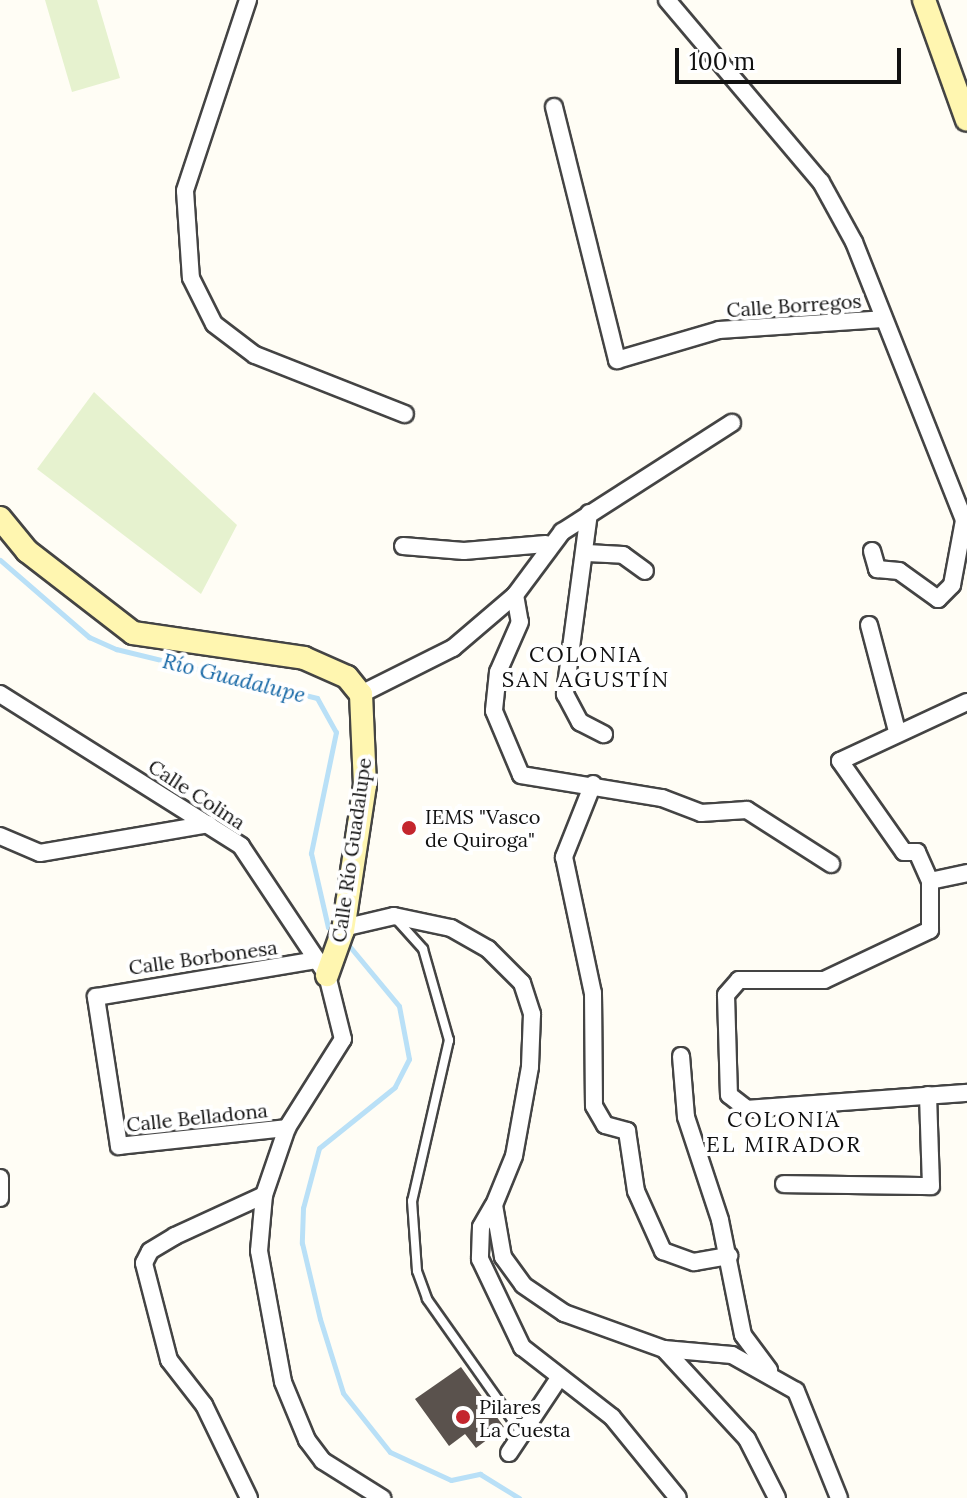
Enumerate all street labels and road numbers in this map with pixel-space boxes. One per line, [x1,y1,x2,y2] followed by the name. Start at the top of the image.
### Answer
[726,288,862,322] street label: Calle Borregos
[144,754,250,834] street label: Calle Colina
[326,756,376,944] street label: Calle Río Guadalupe
[127,935,279,979] street label: Calle Borbonesa
[125,1098,269,1136] street label: Calle Belladona

